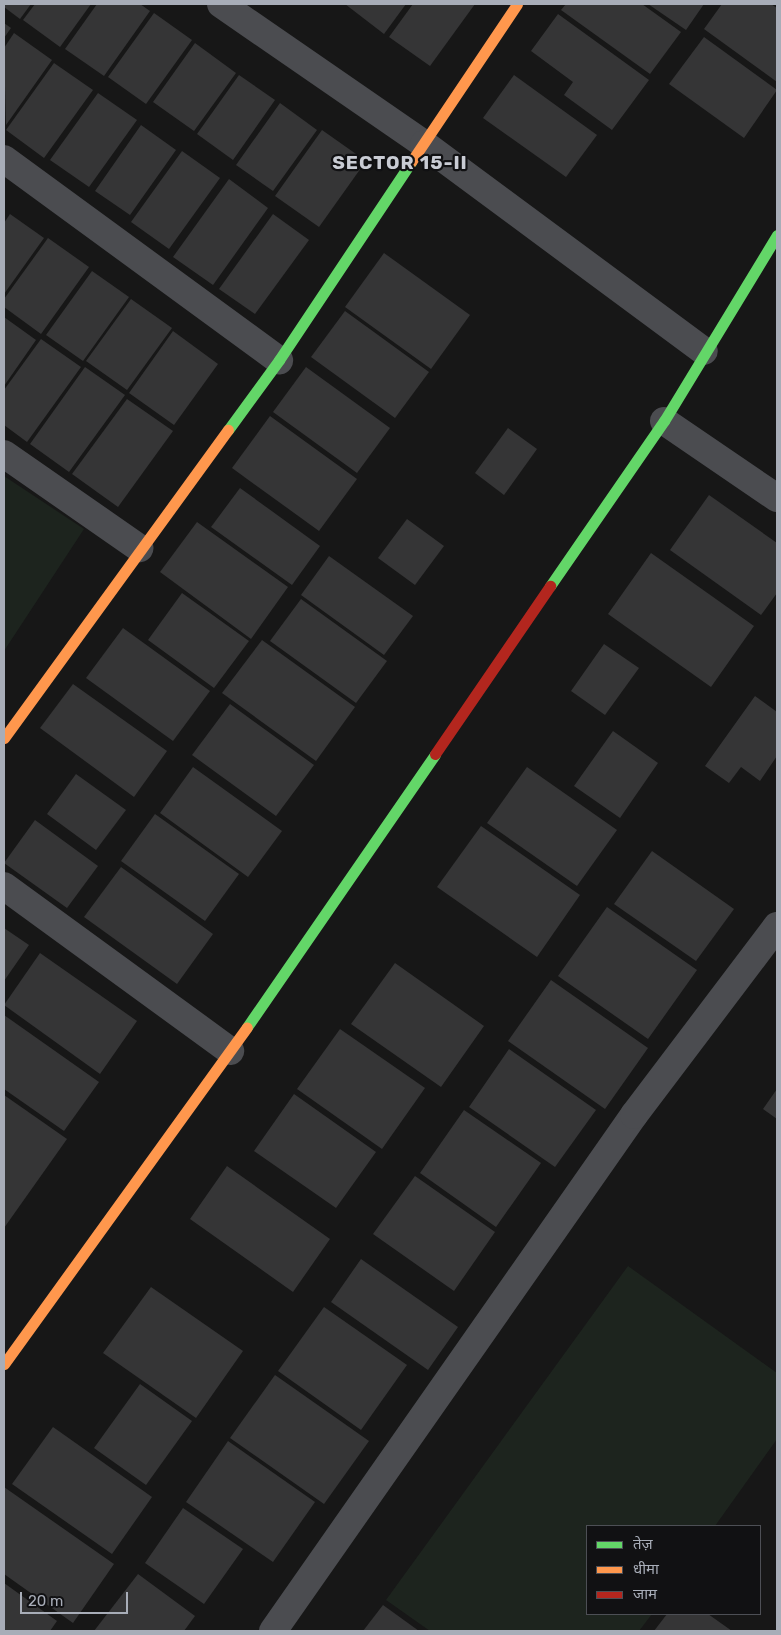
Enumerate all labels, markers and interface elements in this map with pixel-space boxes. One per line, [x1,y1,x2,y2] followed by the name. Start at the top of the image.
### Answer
[331,152,469,174] district label: SECTOR 15-II
[586,1525,761,1615] legend
[633,1535,653,1553] text: तेज़
[633,1560,659,1578] text: धीमा
[22,1582,130,1614] scale bar
[633,1585,657,1603] text: जाम
[28,1592,63,1610] text: 20 m

